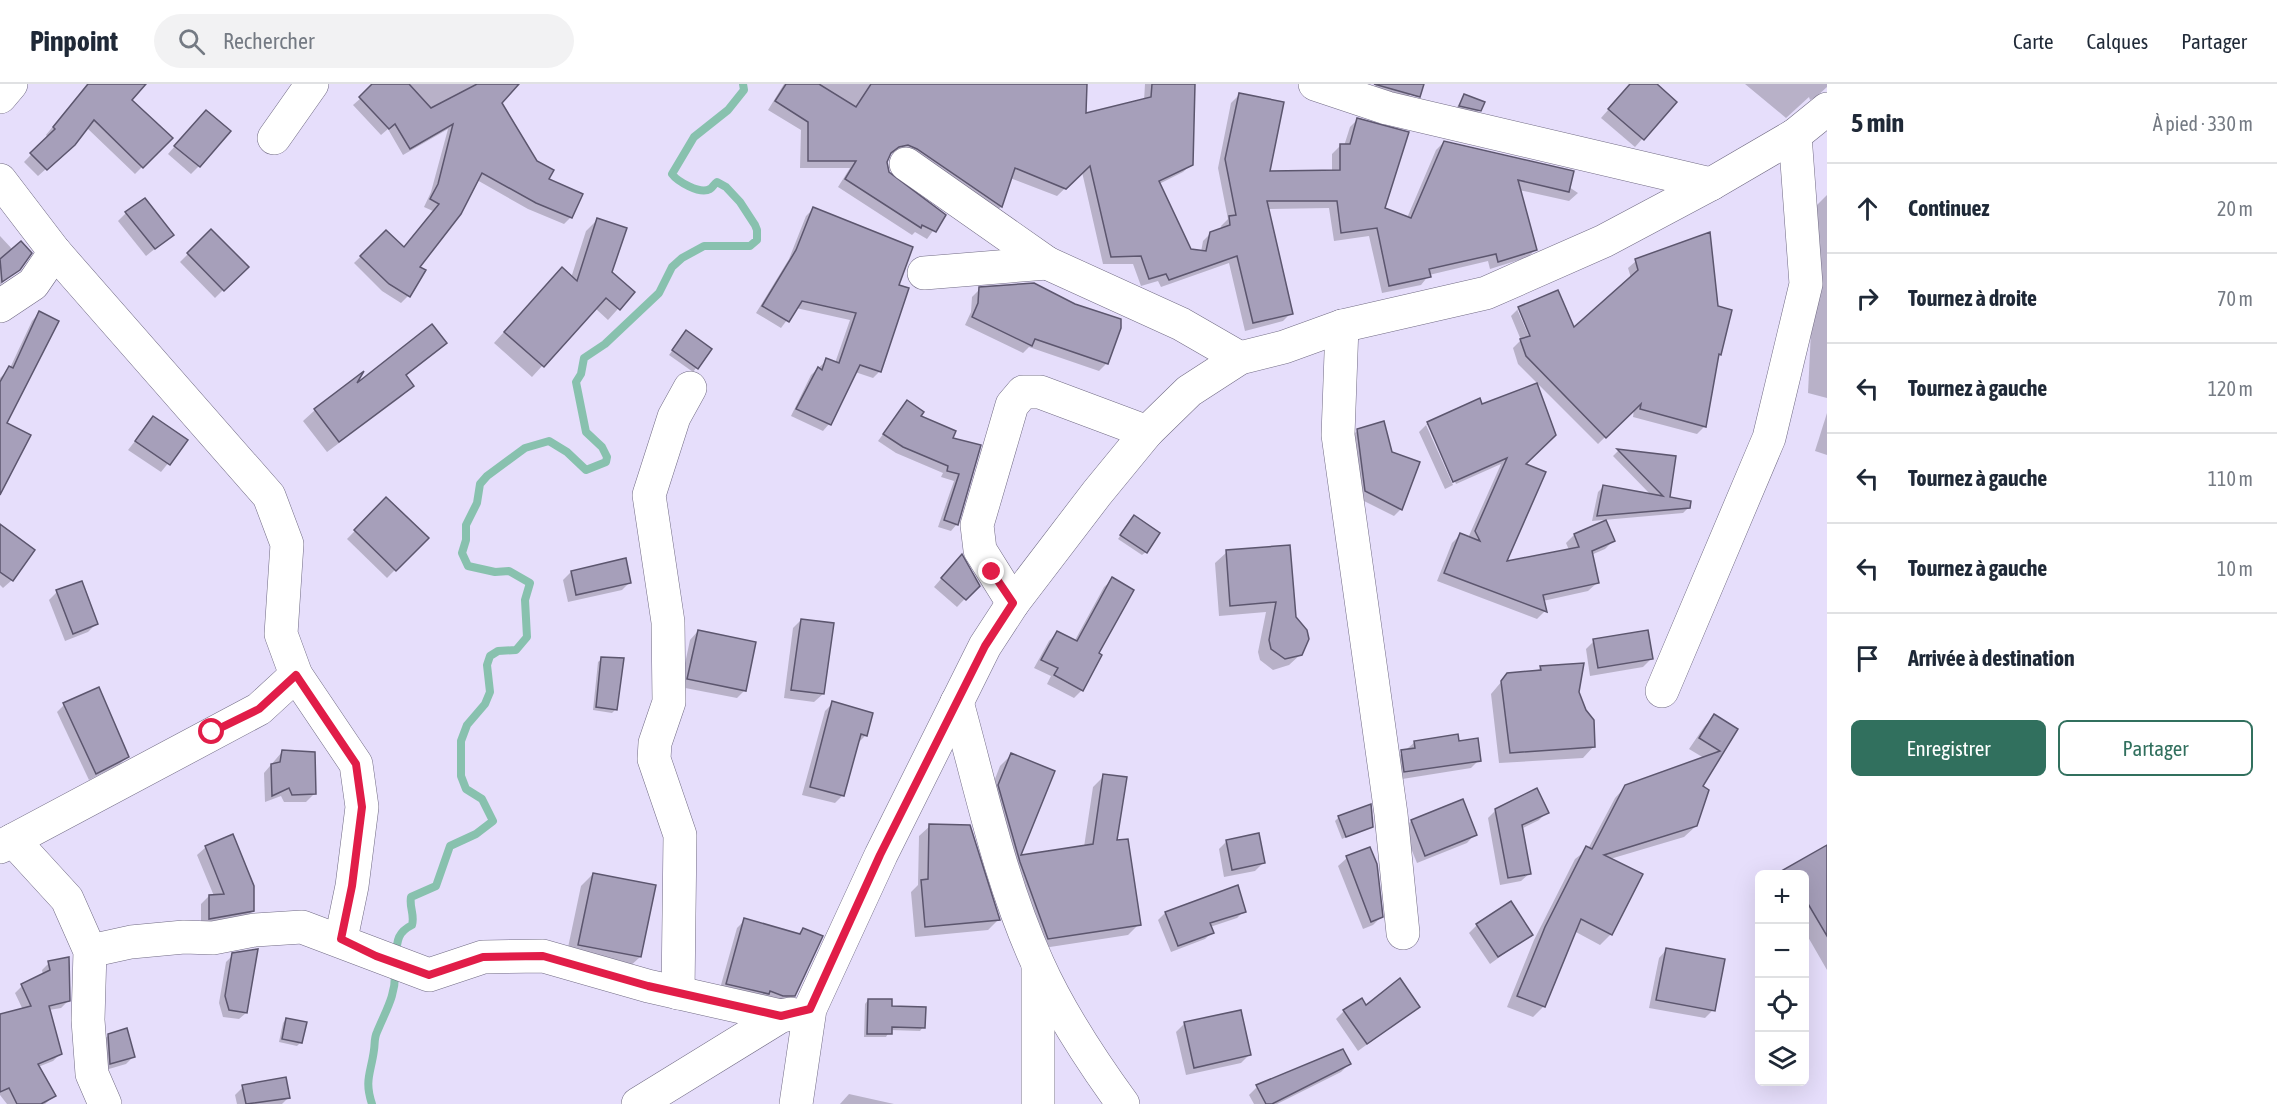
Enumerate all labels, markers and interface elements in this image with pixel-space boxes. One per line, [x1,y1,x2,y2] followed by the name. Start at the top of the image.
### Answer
[154,14,574,68] search box
[30,25,118,57] text: Pinpoint
[175,25,208,58] icon: search
[223,28,314,54] text: Rechercher
[2013,29,2054,53] text: Carte
[2087,29,2148,53] text: Calques
[2181,29,2247,53] text: Partager
[1851,108,1904,138] text: 5 min
[2153,112,2253,135] text: À pied · 330 m
[1851,192,1884,225] icon: ahead
[1908,195,1990,221] text: Continuez
[2217,197,2253,220] text: 20 m
[1851,282,1884,315] icon: right
[1908,285,2037,311] text: Tournez à droite
[2217,287,2253,310] text: 70 m
[1851,372,1884,405] icon: left
[1908,375,2047,401] text: Tournez à gauche
[2208,377,2253,400] text: 120 m
[1851,462,1884,495] icon: left
[1908,465,2047,491] text: Tournez à gauche
[2208,467,2253,490] text: 110 m
[1851,552,1884,585] icon: left
[1908,555,2047,581] text: Tournez à gauche
[2217,557,2253,580] text: 10 m
[978,558,1004,584] route end
[1851,642,1884,675] icon: arrive
[1908,645,2075,671] text: Arrivée à destination
[198,718,224,744] route start
[1851,720,2046,776] button: Enregistrer
[2058,720,2253,776] button: Partager
[1755,870,1809,1086] map controls
[1755,870,1809,924] button: +
[1755,924,1809,978] button: −
[1755,978,1809,1032] button: locate
[1755,1032,1809,1086] button: layers

